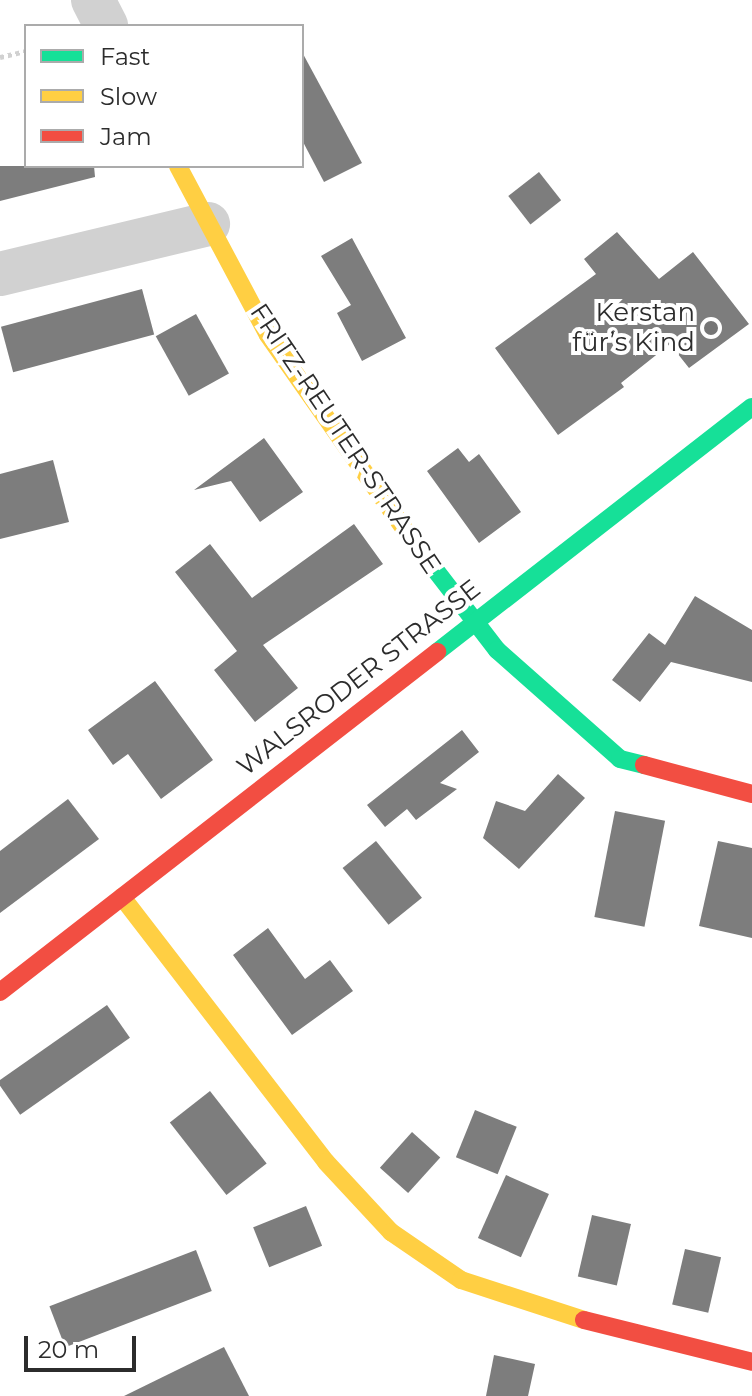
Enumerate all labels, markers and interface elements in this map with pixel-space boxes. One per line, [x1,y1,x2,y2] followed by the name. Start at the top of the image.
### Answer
[24,24,304,168] legend
[100,42,150,71] text: Fast
[100,82,157,111] text: Slow
[100,122,152,151] text: Jam
[572,297,695,358] place label: Kerstan für’s Kind
[243,298,447,580] street label: FRITZ-REUTER-STRASSE
[702,319,720,337] marker: Kerstan für’s Kind
[231,573,487,783] street label: WALSRODER STRASSE
[28,1320,140,1370] scale bar
[38,1335,99,1364] text: 20 m

